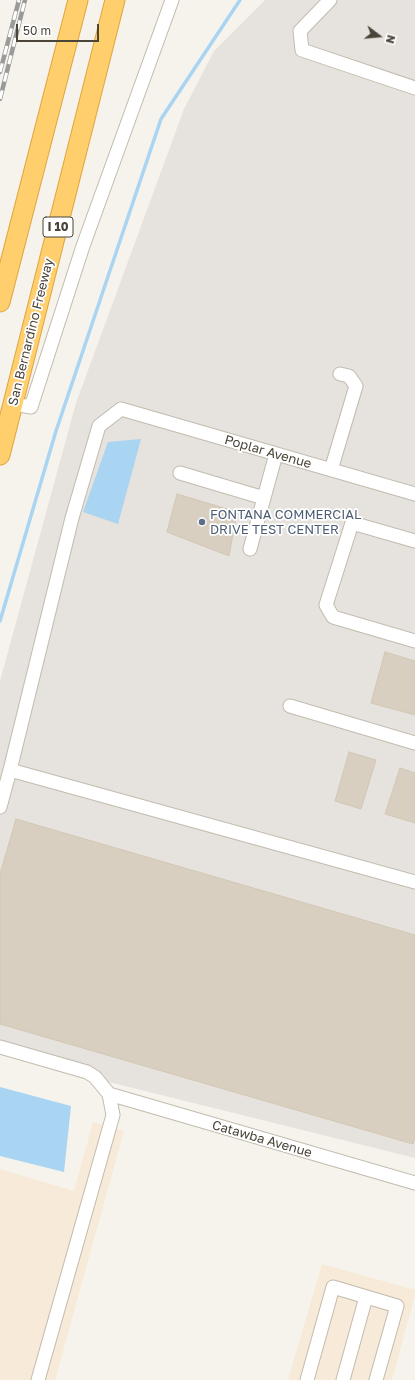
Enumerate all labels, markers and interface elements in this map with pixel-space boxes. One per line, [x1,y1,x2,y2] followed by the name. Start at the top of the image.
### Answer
[18,16,101,42] scale bar
[359,16,399,56] north arrow
[23,23,51,38] text: 50 m
[384,34,398,45] text: N
[43,217,73,237] road number: I 10
[5,257,57,407] street label: San Bernardino Freeway
[223,432,313,472] street label: Poplar Avenue
[210,507,361,538] place label: FONTANA COMMERCIAL DRIVE TEST CENTER
[197,517,207,527] marker: FONTANA COMMERCIAL DRIVE TEST CENTER
[210,1117,314,1161] street label: Catawba Avenue

